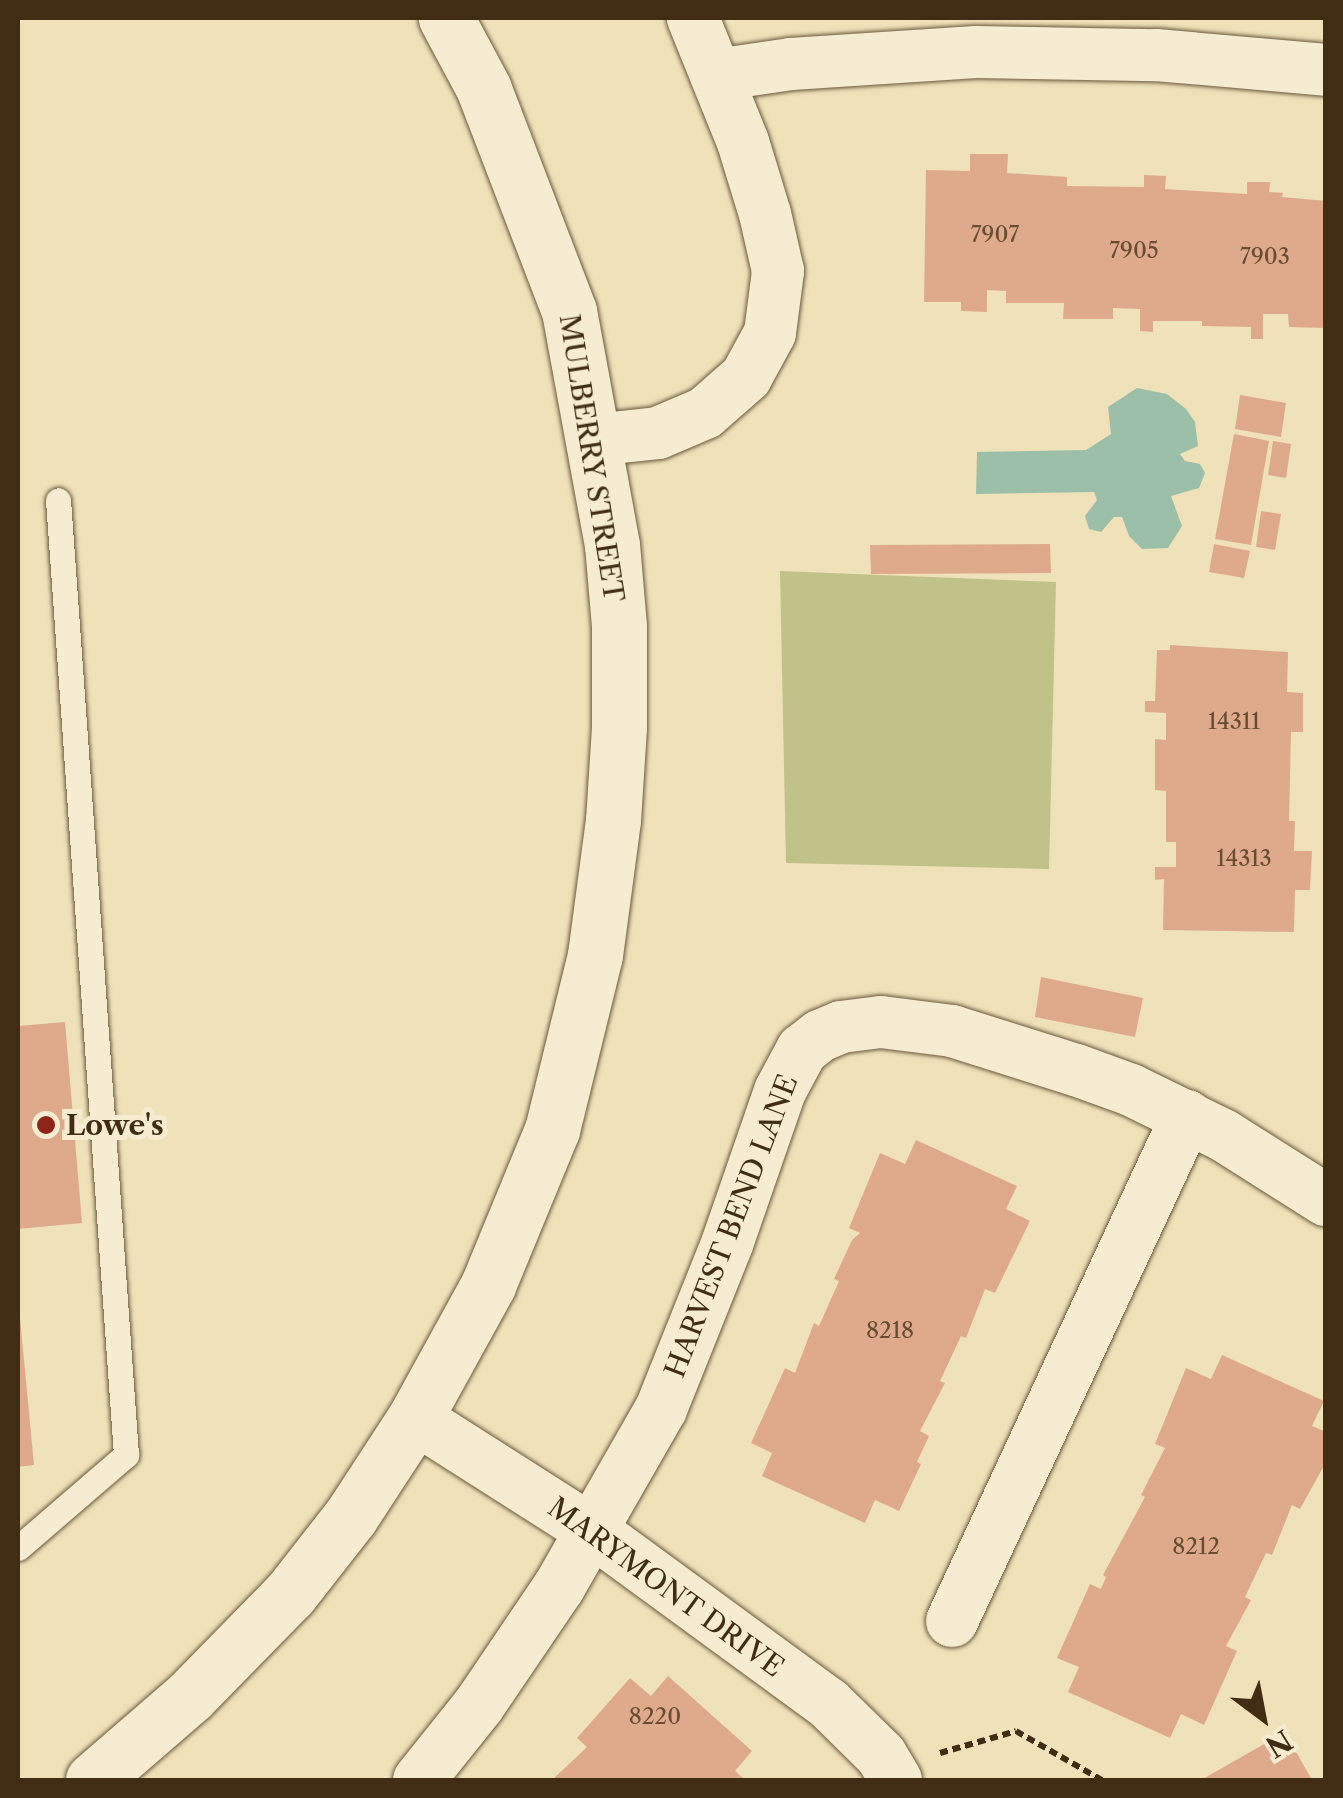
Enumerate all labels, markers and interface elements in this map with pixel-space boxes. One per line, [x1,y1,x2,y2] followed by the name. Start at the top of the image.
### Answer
[971,222,1019,248] house number: 7907
[1109,238,1159,264] house number: 7905
[1240,244,1290,270] house number: 7903
[553,311,631,605] street label: MULBERRY STREET
[1208,709,1260,735] house number: 14311
[1216,846,1272,872] house number: 14313
[658,1070,804,1382] street label: HARVEST BEND LANE
[66,1108,164,1142] place label: Lowe's
[35,1114,57,1136] marker: Lowe's
[866,1318,914,1344] house number: 8218
[541,1490,791,1684] street label: MARYMONT DRIVE
[1172,1534,1220,1560] house number: 8212
[1213,1668,1313,1768] north arrow
[629,1704,681,1730] house number: 8220
[1260,1723,1298,1764] text: N

